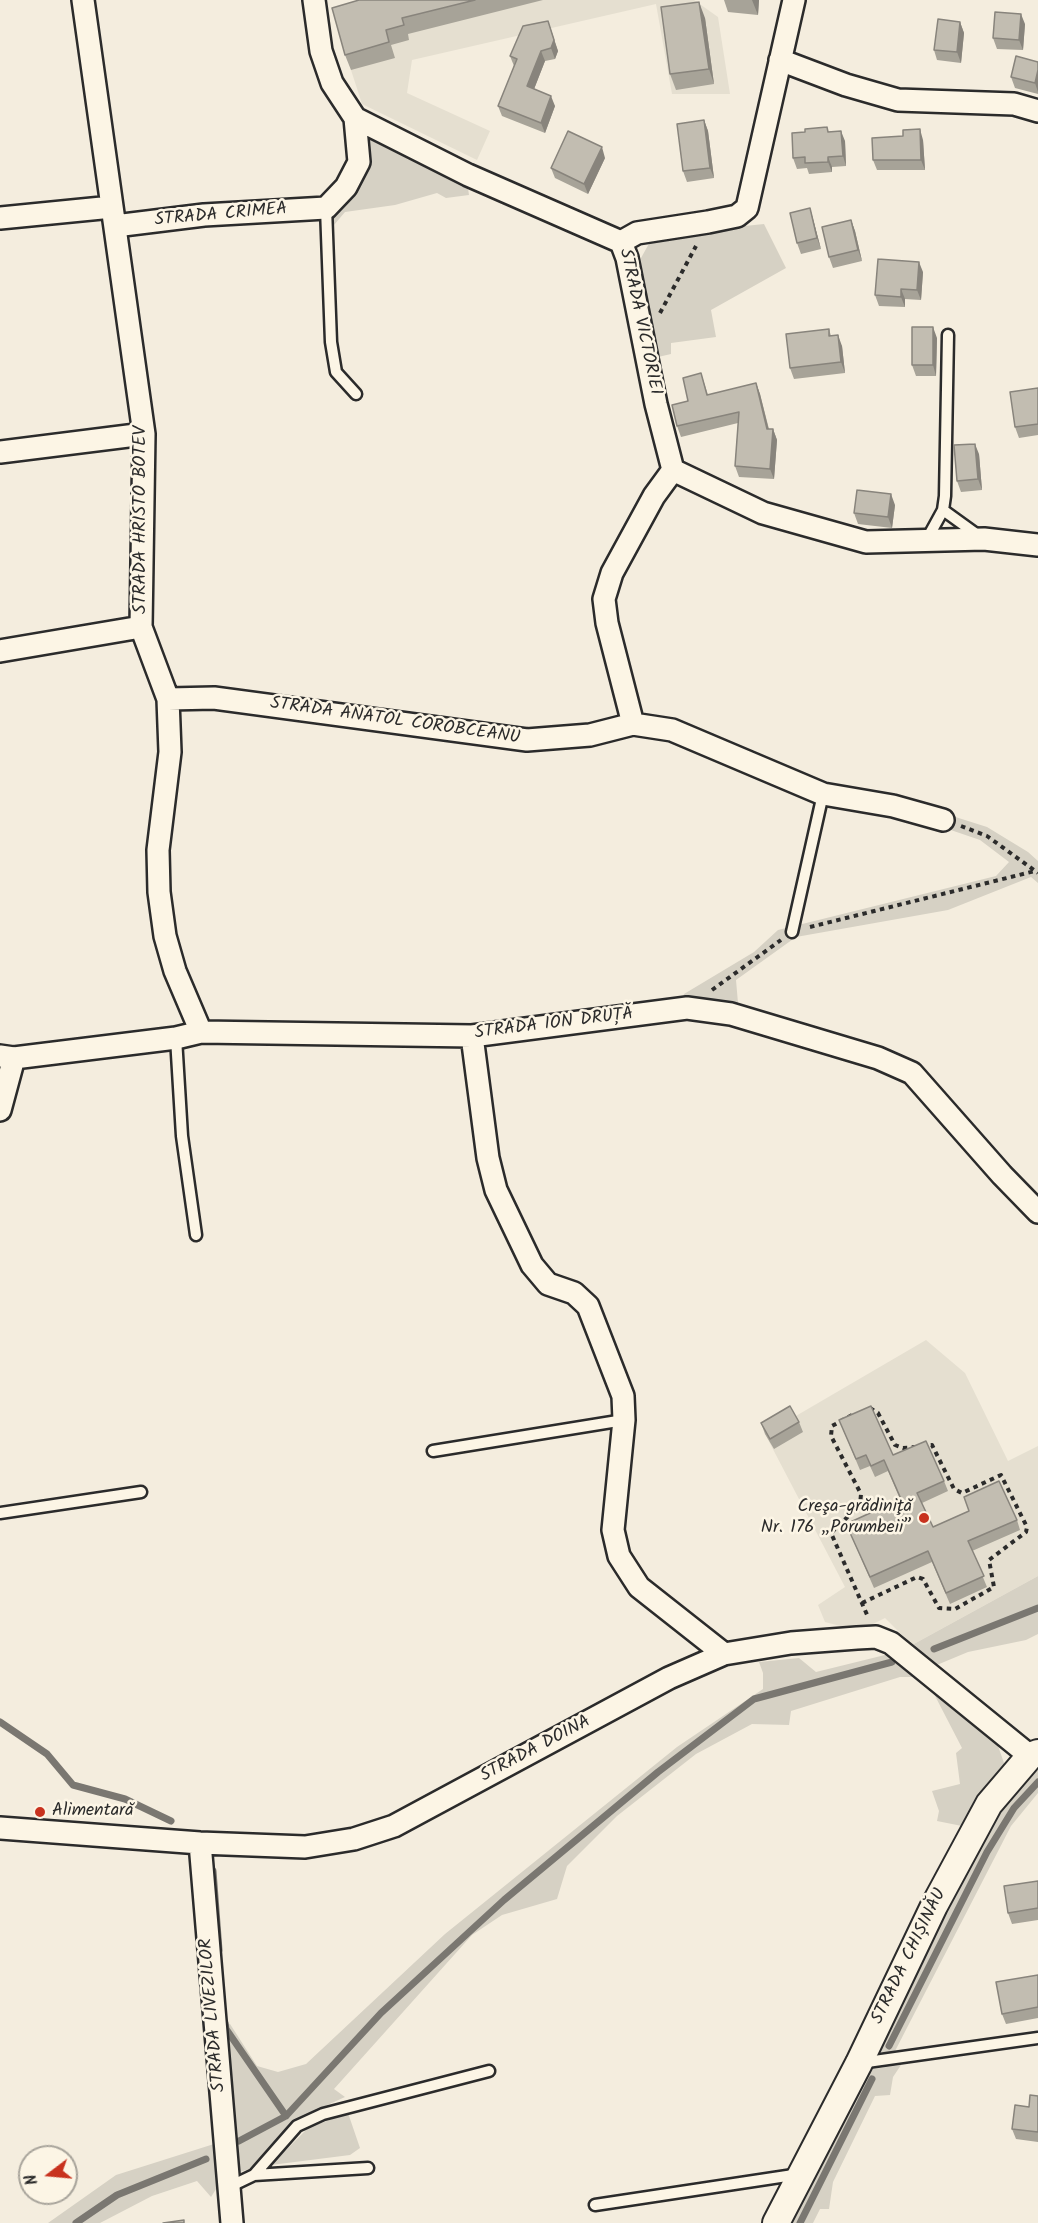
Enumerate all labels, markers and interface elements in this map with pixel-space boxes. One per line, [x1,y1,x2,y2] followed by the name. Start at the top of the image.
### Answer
[154,199,288,233] street label: STRADA CRIMEA
[613,247,665,397] street label: STRADA VICTORIEI
[131,426,153,614] street label: STRADA HRISTO BOTEV
[269,694,521,750] street label: STRADA ANATOL COROBCEANU
[473,1005,635,1045] street label: STRADA ION DRUȚĂ
[761,1497,912,1540] place label: Creşa-grădiniţă Nr. 176 „Porumbeii”
[917,1511,931,1525] marker: Creşa-grădiniţă Nr. 176 „Porumbeii”
[477,1712,595,1788] street label: STRADA DOINA
[52,1801,134,1823] place label: Alimentară
[33,1805,47,1819] marker: Alimentară
[868,1886,952,2028] street label: STRADA CHIȘINĂU
[197,1937,231,2093] street label: STRADA LIVEZILOR
[18,2145,78,2205] north arrow
[19,2171,46,2188] text: N

